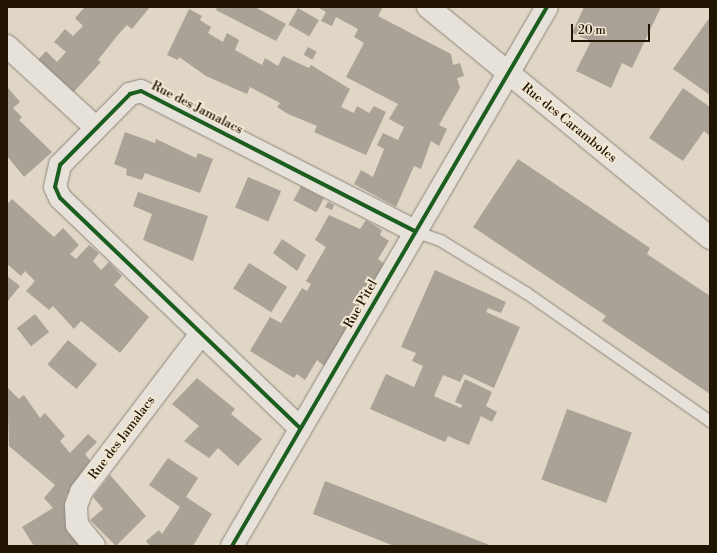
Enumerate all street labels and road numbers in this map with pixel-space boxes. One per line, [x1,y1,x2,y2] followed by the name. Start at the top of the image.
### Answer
[149,78,245,138] street label: Rue des Jamalacs
[518,80,620,166] street label: Rue des Caramboles
[341,277,381,331] street label: Rue Pitel
[85,393,159,483] street label: Rue des Jamalacs

